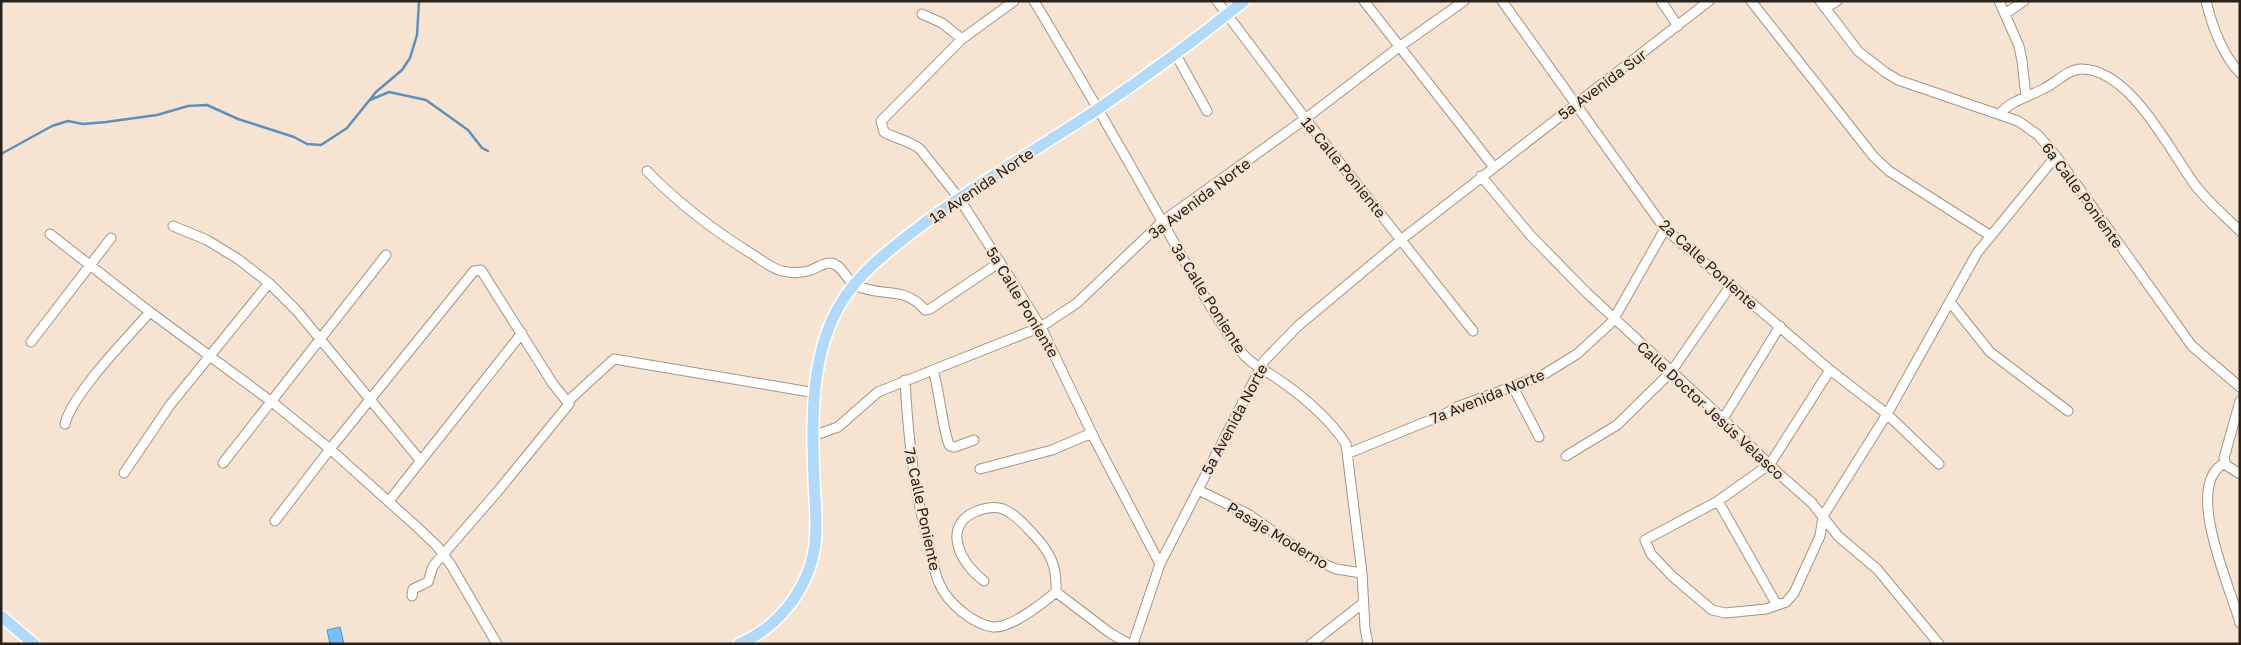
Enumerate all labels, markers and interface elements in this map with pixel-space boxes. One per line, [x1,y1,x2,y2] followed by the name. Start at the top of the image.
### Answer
[1554,45,1650,123] street label: 5a Avenida Sur
[1298,113,1390,221] street label: 1a Calle Poniente
[2039,139,2128,252] street label: 6a Calle Poniente
[926,143,1037,226] street label: 1a Avenida Norte
[1145,154,1254,242] street label: 3a Avenida Norte
[1656,215,1762,313] street label: 2a Calle Poniente
[1168,240,1250,356] street label: 3a Calle Poniente
[983,243,1063,361] street label: 5a Calle Poniente
[1634,337,1788,483] street label: Calle Doctor Jesús Velasco
[1197,360,1271,477] street label: 5a Avenida Norte
[1427,365,1547,427] street label: 7a Avenida Norte
[901,446,945,572] street label: 7a Calle Poniente
[1224,498,1332,572] street label: Pasaje Moderno

